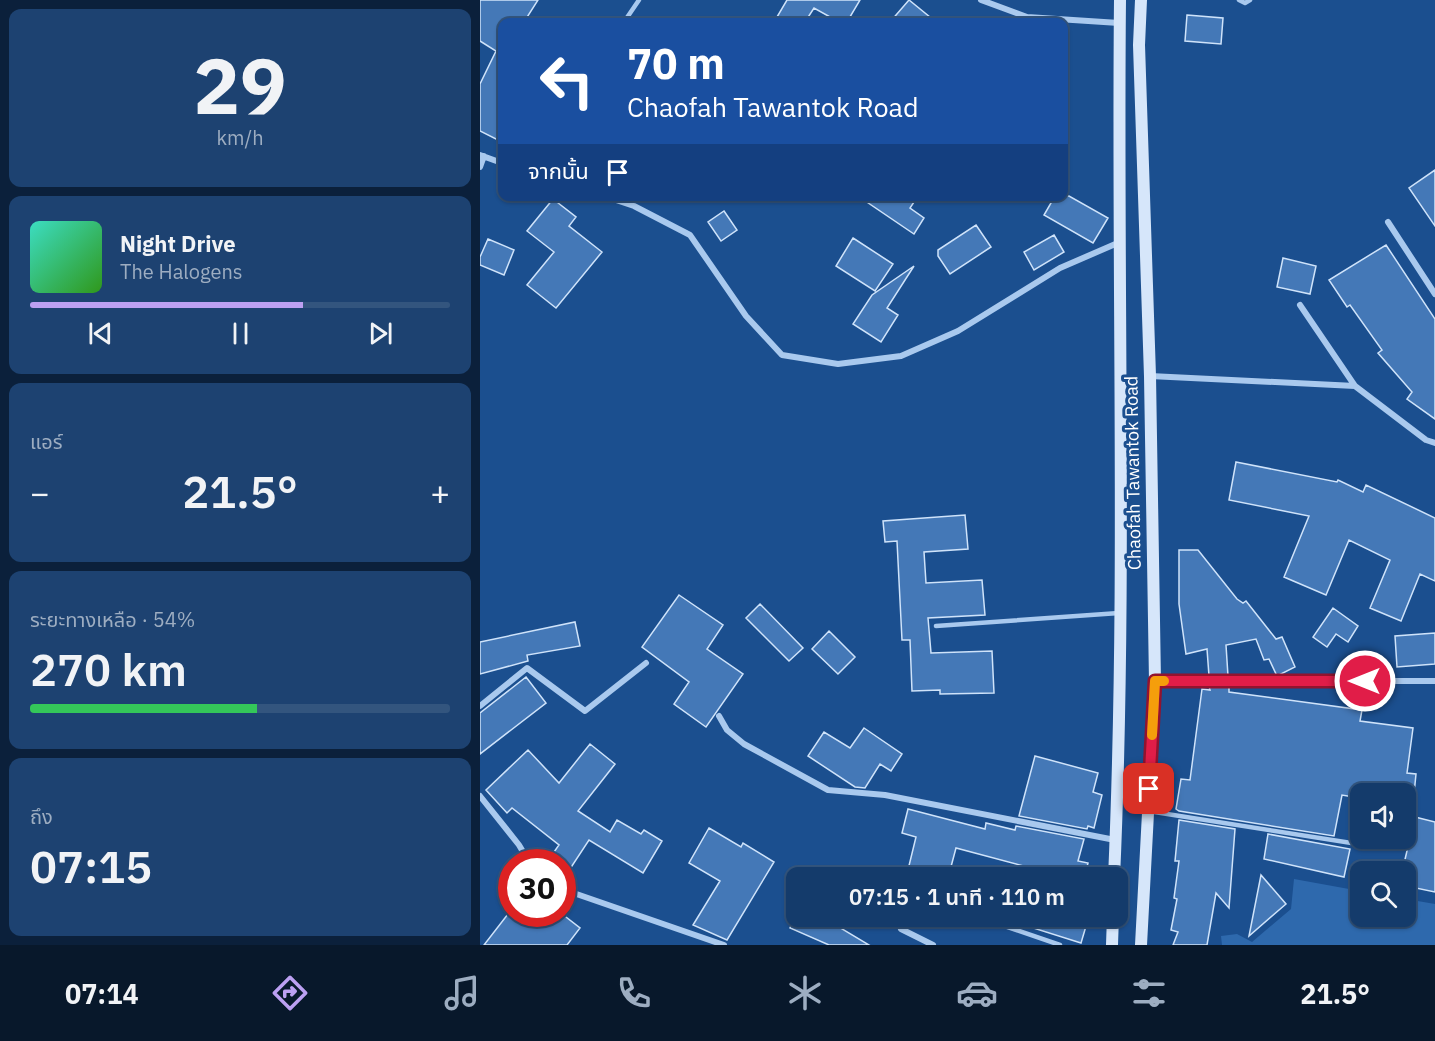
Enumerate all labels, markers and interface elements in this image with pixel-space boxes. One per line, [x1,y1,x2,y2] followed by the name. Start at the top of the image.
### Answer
[193,34,287,135] text: 29
[627,36,725,91] text: 70 m
[528,42,606,120] icon: left
[627,89,919,124] text: Chaofah Tawantok Road
[216,124,264,151] text: km/h
[528,156,589,185] text: จากนั้น
[601,156,634,189] icon: arrive
[120,229,236,258] text: Night Drive
[120,258,242,285] text: The Halogens
[84,317,117,350] icon: previous
[224,317,257,350] icon: pause
[364,317,397,350] icon: next
[1119,376,1146,570] street label: Chaofah Tawantok Road
[30,428,62,455] text: แอร์
[182,462,298,520] text: 21.5°
[30,471,50,514] text: −
[430,471,450,514] text: +
[30,606,195,633] text: ระยะทางเหลือ · 54%
[30,640,187,698] text: 270 km
[1333,649,1397,713] position arrow
[1123,763,1174,814] pin
[1132,772,1165,805] icon: arrive
[1350,783,1416,927] map controls
[1350,783,1416,849] button: sound
[30,803,53,830] text: ถึง
[30,837,152,895] text: 07:15
[498,849,576,927] speed limit sign: 30
[1350,861,1416,927] button: search
[849,882,1065,911] text: 07:15 · 1 นาที · 110 m
[269,972,311,1014] icon: directions
[441,972,483,1014] icon: music
[613,972,655,1014] icon: phone
[784,972,826,1014] icon: climate
[956,972,998,1014] icon: car
[1128,972,1170,1014] icon: filters
[65,976,139,1011] text: 07:14
[1300,976,1370,1011] text: 21.5°

